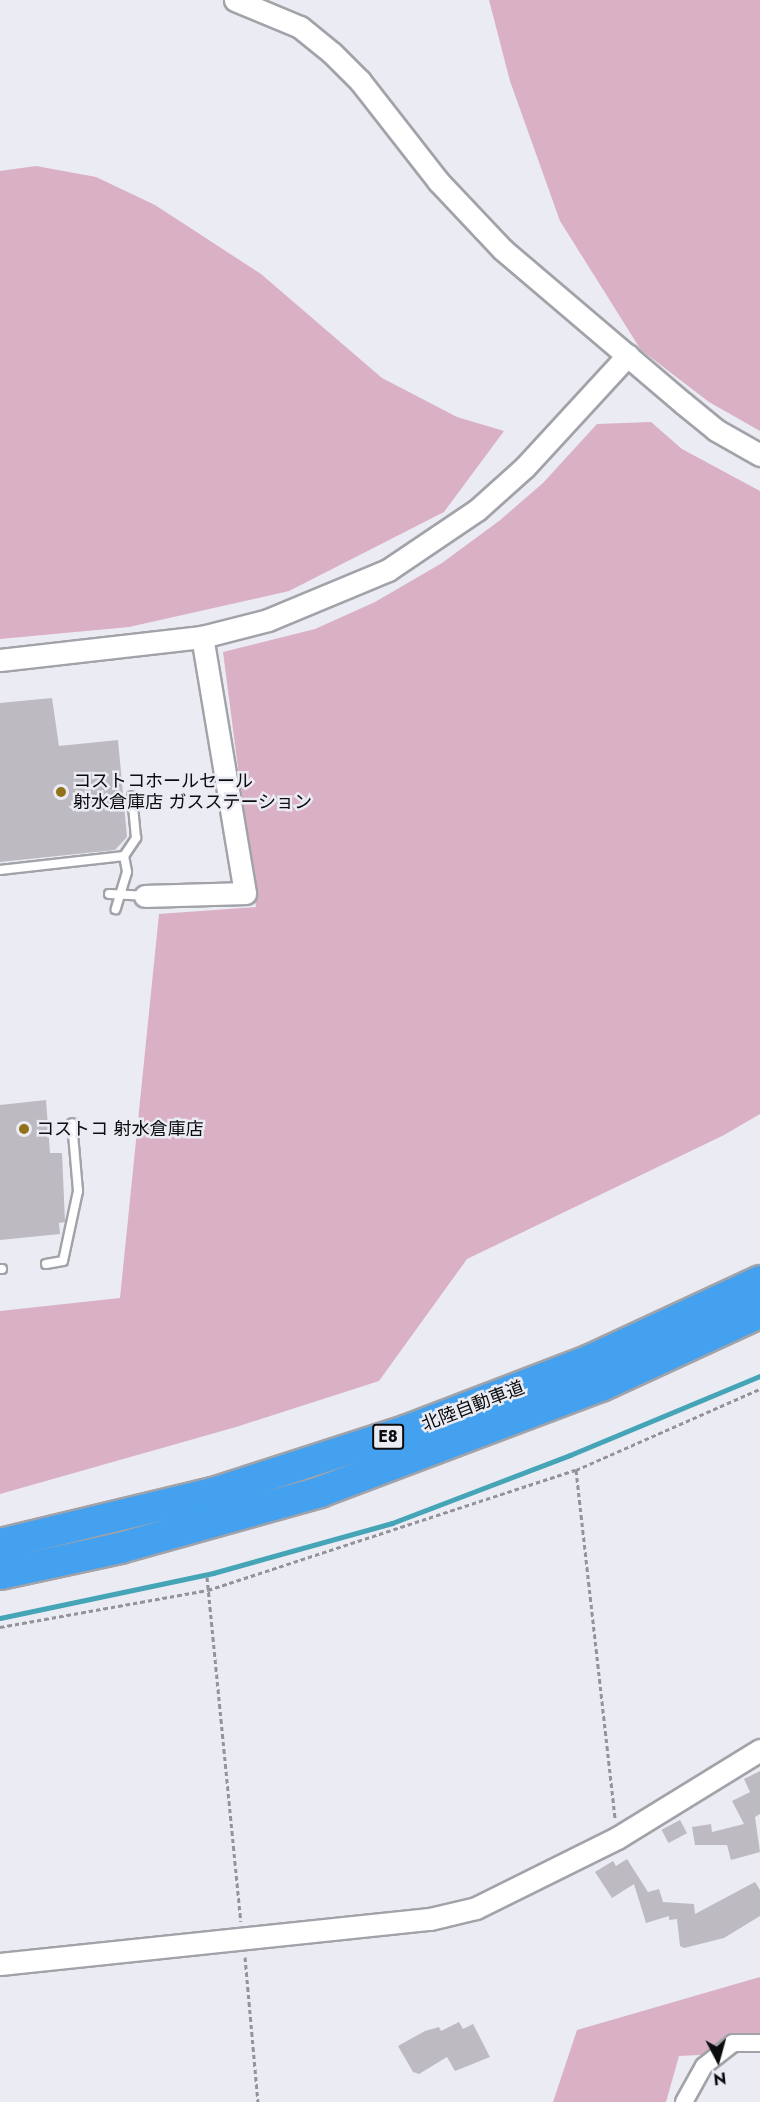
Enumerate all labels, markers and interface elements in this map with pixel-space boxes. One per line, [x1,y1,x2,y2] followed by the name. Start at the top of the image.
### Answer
[73,771,312,814] place label: コストコホールセール 射水倉庫店 ガスステーション
[54,785,68,799] marker: コストコホールセール 射水倉庫店 ガスステーション
[36,1118,203,1140] place label: コストコ 射水倉庫店
[17,1122,31,1136] marker: コストコ 射水倉庫店
[419,1377,527,1435] street label: 北陸自動車道
[372,1424,404,1450] road number: E8
[688,2030,748,2090] north arrow
[712,2066,727,2091] text: N

